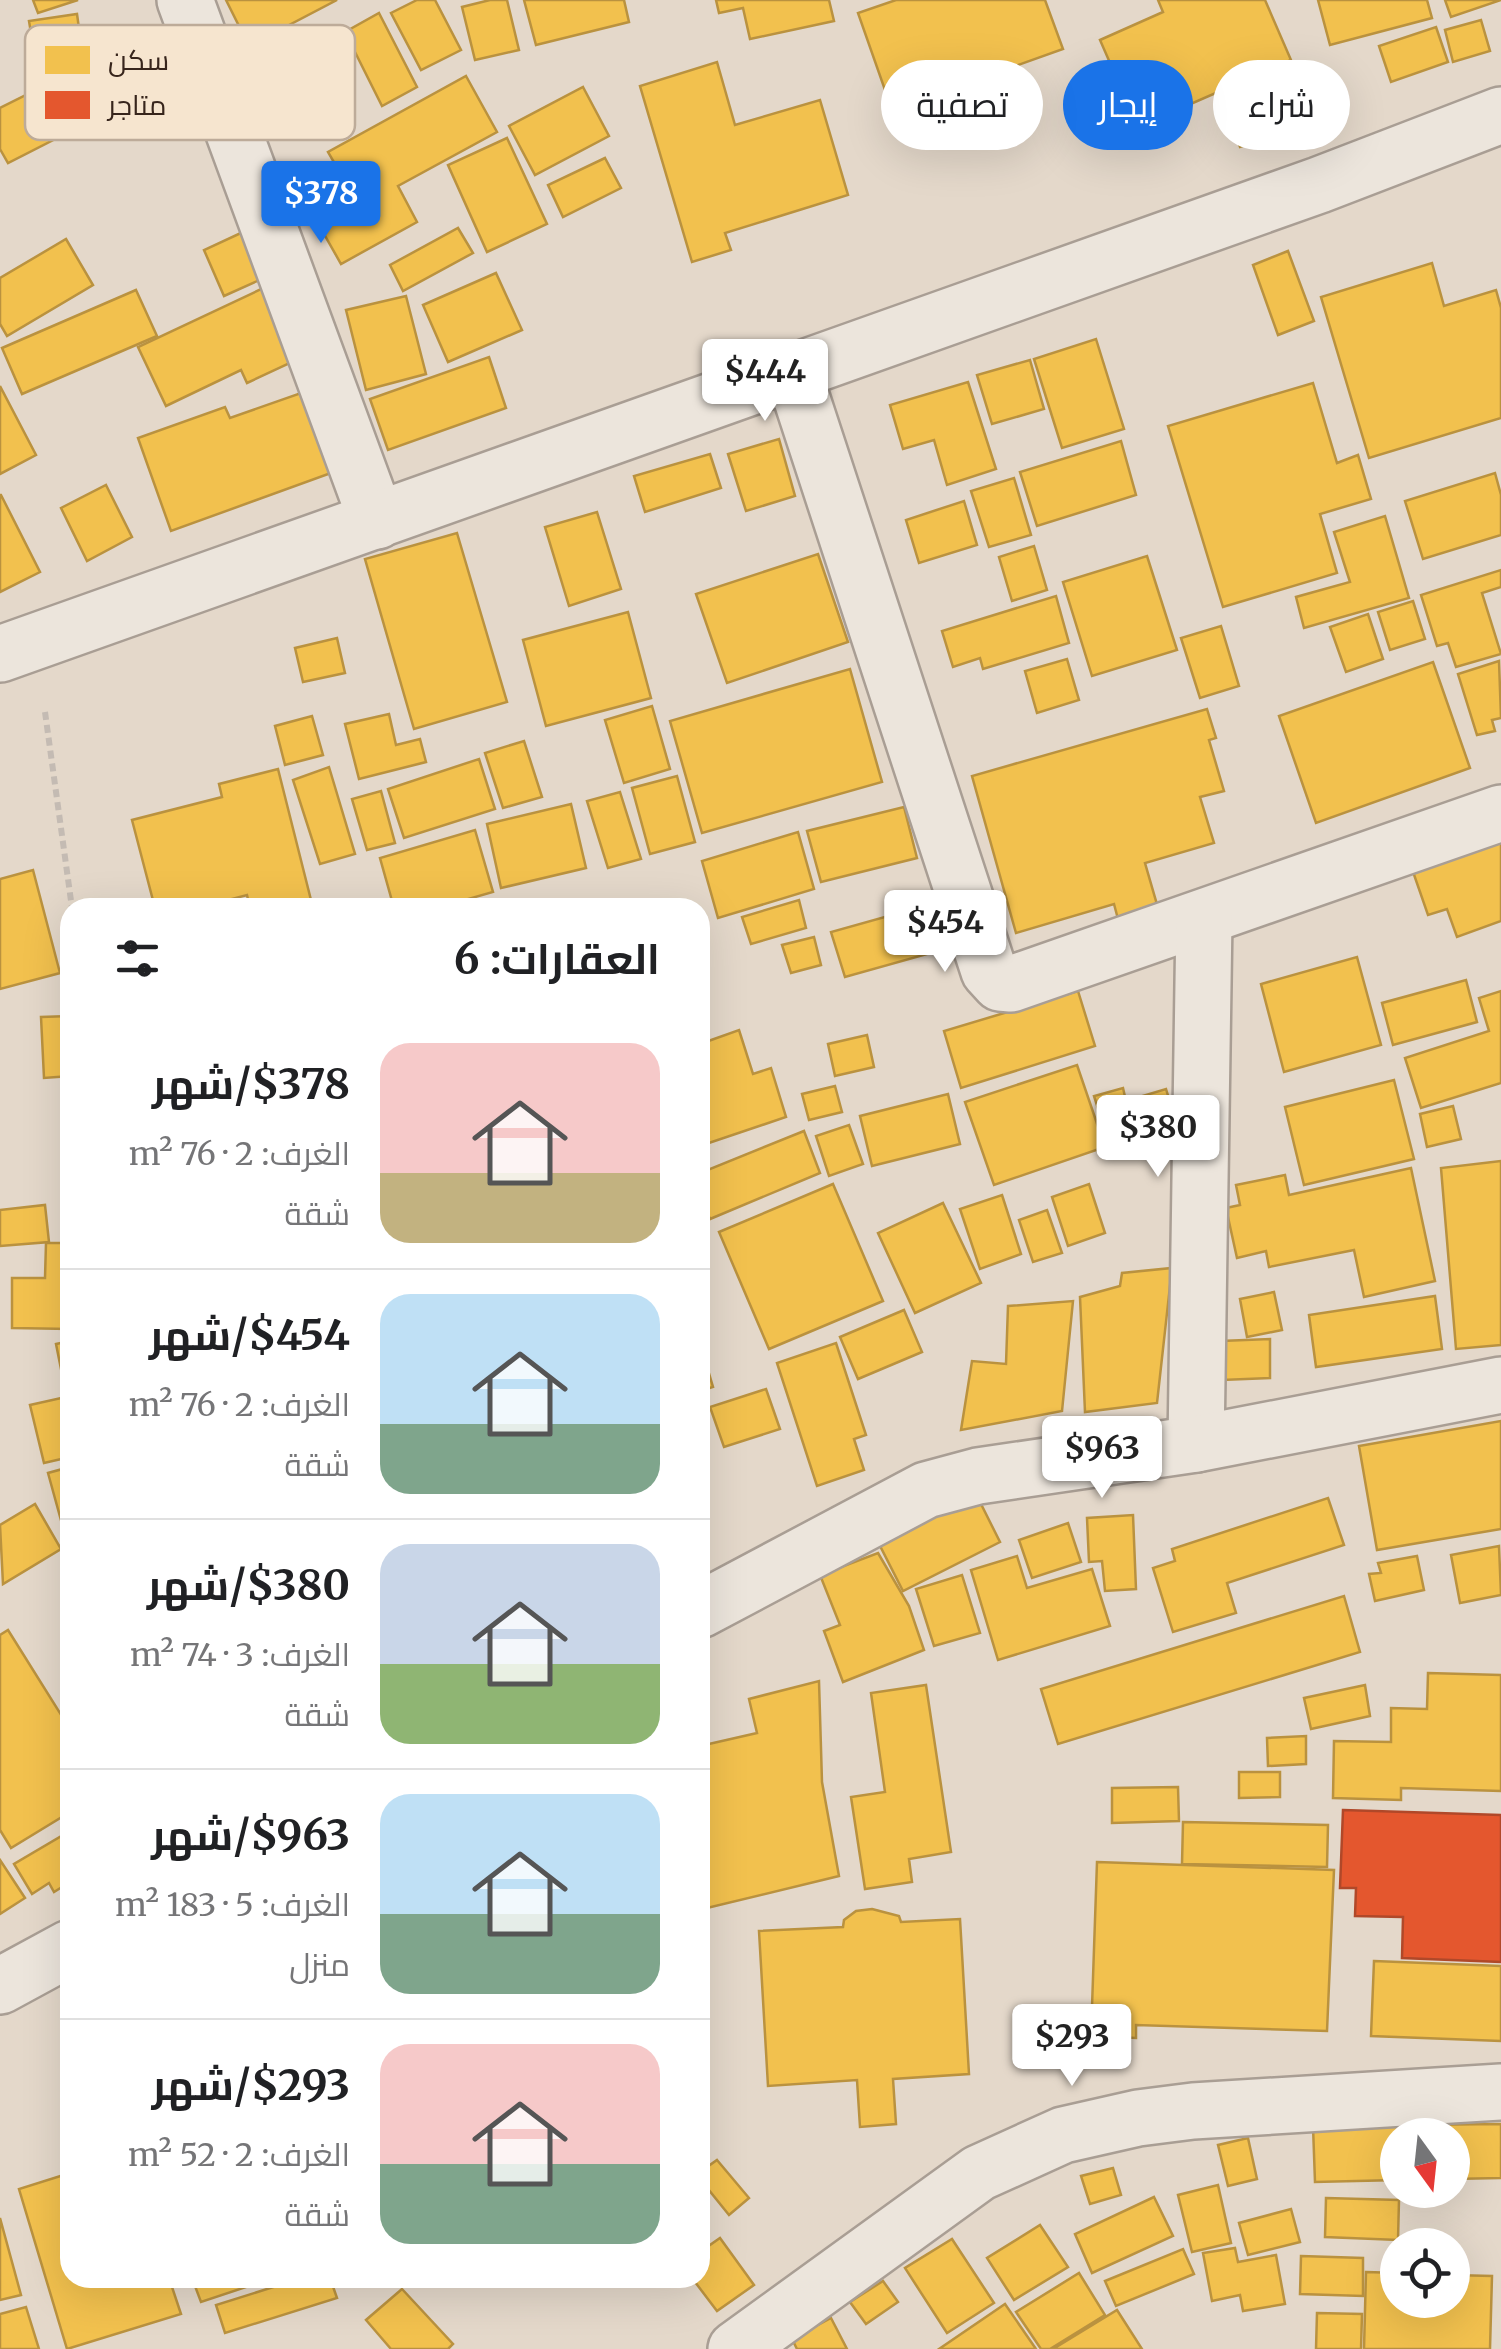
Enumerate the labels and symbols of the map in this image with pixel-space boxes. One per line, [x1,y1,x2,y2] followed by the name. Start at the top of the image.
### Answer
[25,25,355,140] legend
[108,42,169,78] text: سكن
[106,87,166,123] text: متاجر
[262,161,380,246] pin: $378
[706,339,824,424] pin: $444
[886,890,1004,975] pin: $454
[1099,1095,1217,1180] pin: $380
[1043,1416,1161,1501] pin: $963
[1013,2004,1131,2089] pin: $293
[1380,2118,1470,2208] north arrow

